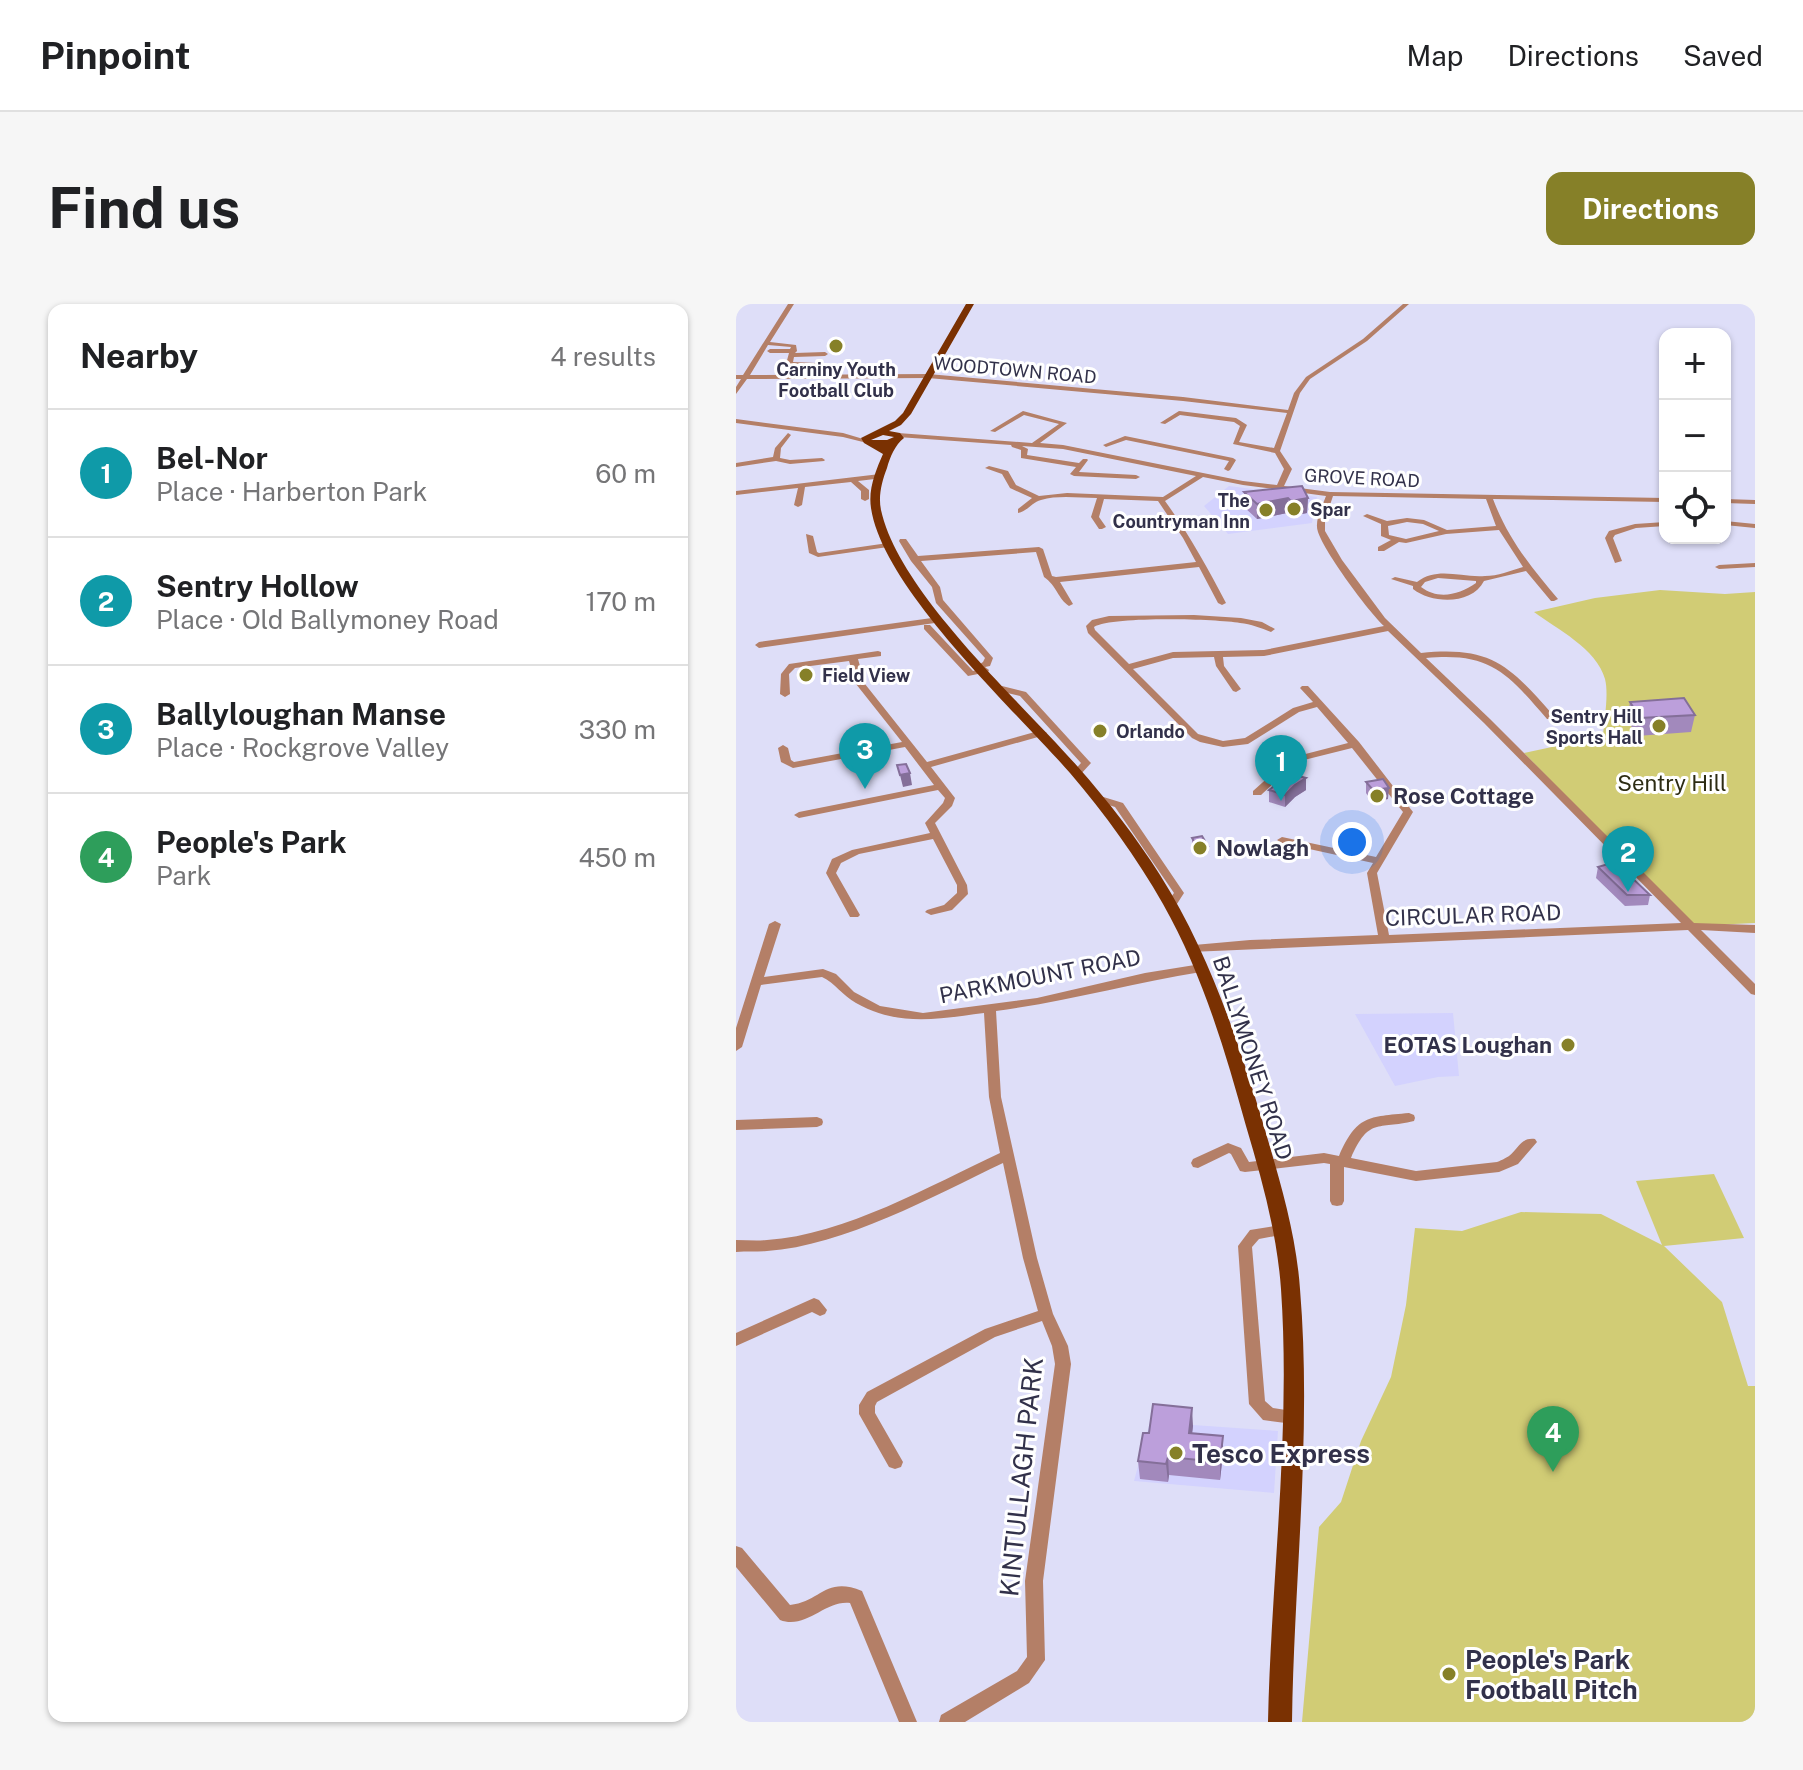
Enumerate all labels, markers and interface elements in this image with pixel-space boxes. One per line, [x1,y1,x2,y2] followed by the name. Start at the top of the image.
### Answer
[40,33,190,78] text: Pinpoint
[1407,39,1463,72] text: Map
[1507,39,1639,72] text: Directions
[1683,39,1763,72] text: Saved
[1546,172,1755,245] button: Directions
[48,175,240,241] text: Find us
[1659,328,1731,544] map controls
[1659,328,1731,400] button: +
[80,336,198,376] text: Nearby
[827,337,845,355] marker: Carniny Youth Football Club
[550,341,656,372] text: 4 results
[933,352,1097,388] street label: WOODTOWN ROAD
[776,359,896,401] place label: Carniny Youth Football Club
[1659,400,1731,472] button: −
[156,440,268,476] text: Bel-Nor
[100,458,112,489] text: 1
[595,458,656,489] text: 60 m
[1304,464,1420,492] street label: GROVE ROAD
[1659,472,1731,544] button: locate
[156,476,427,507] text: Place · Harberton Park
[1113,490,1250,532] place label: The Countryman Inn
[1310,499,1352,520] place label: Spar
[1285,500,1303,518] marker: Spar
[1257,501,1275,519] marker: The Countryman Inn
[156,568,359,604] text: Sentry Hollow
[98,586,114,617] text: 2
[586,586,656,617] text: 170 m
[156,604,499,635] text: Place · Old Ballymoney Road
[822,665,910,686] place label: Field View
[797,666,815,684] marker: Field View
[156,696,446,732] text: Ballyloughan Manse
[1545,706,1643,748] place label: Sentry Hill Sports Hall
[97,714,115,745] text: 3
[579,714,656,745] text: 330 m
[1650,717,1668,735] marker: Sentry Hill Sports Hall
[1116,721,1185,742] place label: Orlando
[1091,722,1109,740] marker: Orlando
[839,723,891,789] pin: 3
[156,732,449,763] text: Place · Rockgrove Valley
[1255,735,1307,801] pin: 1
[1617,770,1727,796] park label: Sentry Hill
[1393,783,1534,809] place label: Rose Cottage
[1368,787,1386,805] marker: Rose Cottage
[1332,822,1372,862] your location
[156,824,347,860] text: People's Park
[1602,826,1654,892] pin: 2
[1216,835,1309,861] place label: Nowlagh
[1191,839,1209,857] marker: Nowlagh
[97,842,115,873] text: 4
[579,842,656,873] text: 450 m
[156,860,211,891] text: Park
[1384,899,1562,931] street label: CIRCULAR ROAD
[937,944,1143,1008] street label: PARKMOUNT ROAD
[1208,953,1298,1163] street label: BALLYMONEY ROAD
[1383,1032,1552,1058] place label: EOTAS Loughan
[1559,1036,1577,1054] marker: EOTAS Loughan
[993,1356,1049,1598] street label: KINTULLAGH PARK
[1527,1406,1579,1472] pin: 4
[1192,1438,1370,1469] place label: Tesco Express
[1167,1444,1185,1462] marker: Tesco Express
[1465,1644,1638,1705] place label: People's Park Football Pitch
[1440,1665,1458,1683] marker: People's Park Football Pitch

